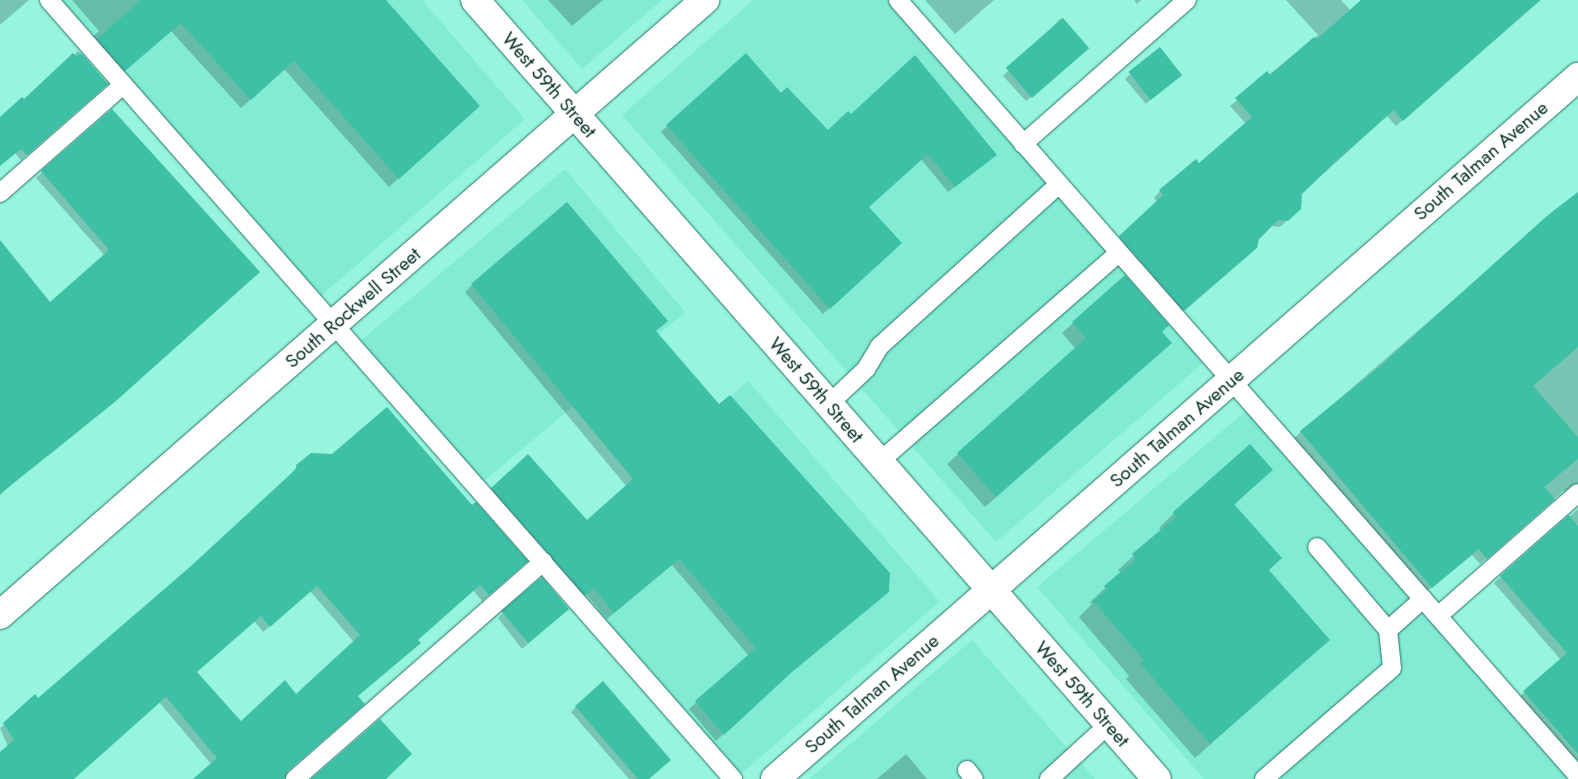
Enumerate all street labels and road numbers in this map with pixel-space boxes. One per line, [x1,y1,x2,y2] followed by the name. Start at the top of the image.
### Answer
[497,28,601,142] street label: West 59th Street
[1409,97,1553,225] street label: South Talman Avenue
[281,243,425,373] street label: South Rockwell Street
[764,333,868,447] street label: West 59th Street
[1105,364,1249,492] street label: South Talman Avenue
[800,630,944,758] street label: South Talman Avenue
[1030,637,1134,751] street label: West 59th Street

